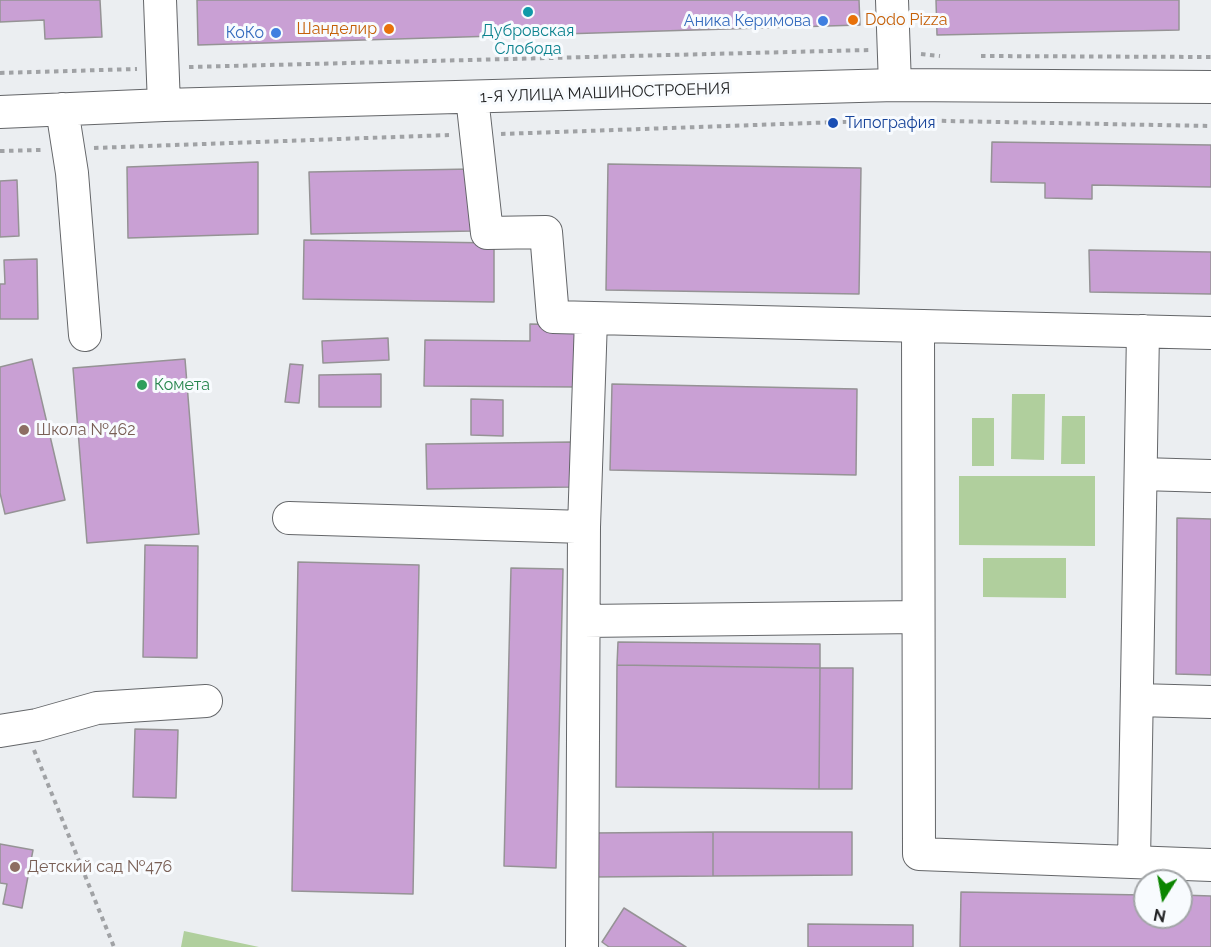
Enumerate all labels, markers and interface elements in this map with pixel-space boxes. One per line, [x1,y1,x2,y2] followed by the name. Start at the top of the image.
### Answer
[521,5,535,19] marker: Дубровская Слобода
[865,10,947,30] place label: Dodo Pizza
[684,11,811,31] place label: Аника Керимова
[846,13,860,27] marker: Dodo Pizza
[816,14,830,28] marker: Аника Керимова
[297,19,377,39] place label: Шанделир
[482,21,574,59] place label: Дубровская Слобода
[382,22,396,36] marker: Шанделир
[226,23,264,43] place label: КоКо
[269,26,283,40] marker: КоКо
[479,79,731,107] street label: 1-Я УЛИЦА МАШИНОСТРОЕНИЯ
[845,113,935,133] place label: Типография
[826,116,840,130] marker: Типография
[154,375,210,395] place label: Комета
[135,378,149,392] marker: Комета
[36,420,135,440] place label: Школа №462
[17,423,31,437] marker: Школа №462
[27,857,172,877] place label: Детский сад №476
[8,860,22,874] marker: Детский сад №476
[1133,869,1193,929] north arrow
[1152,905,1168,926] text: N

